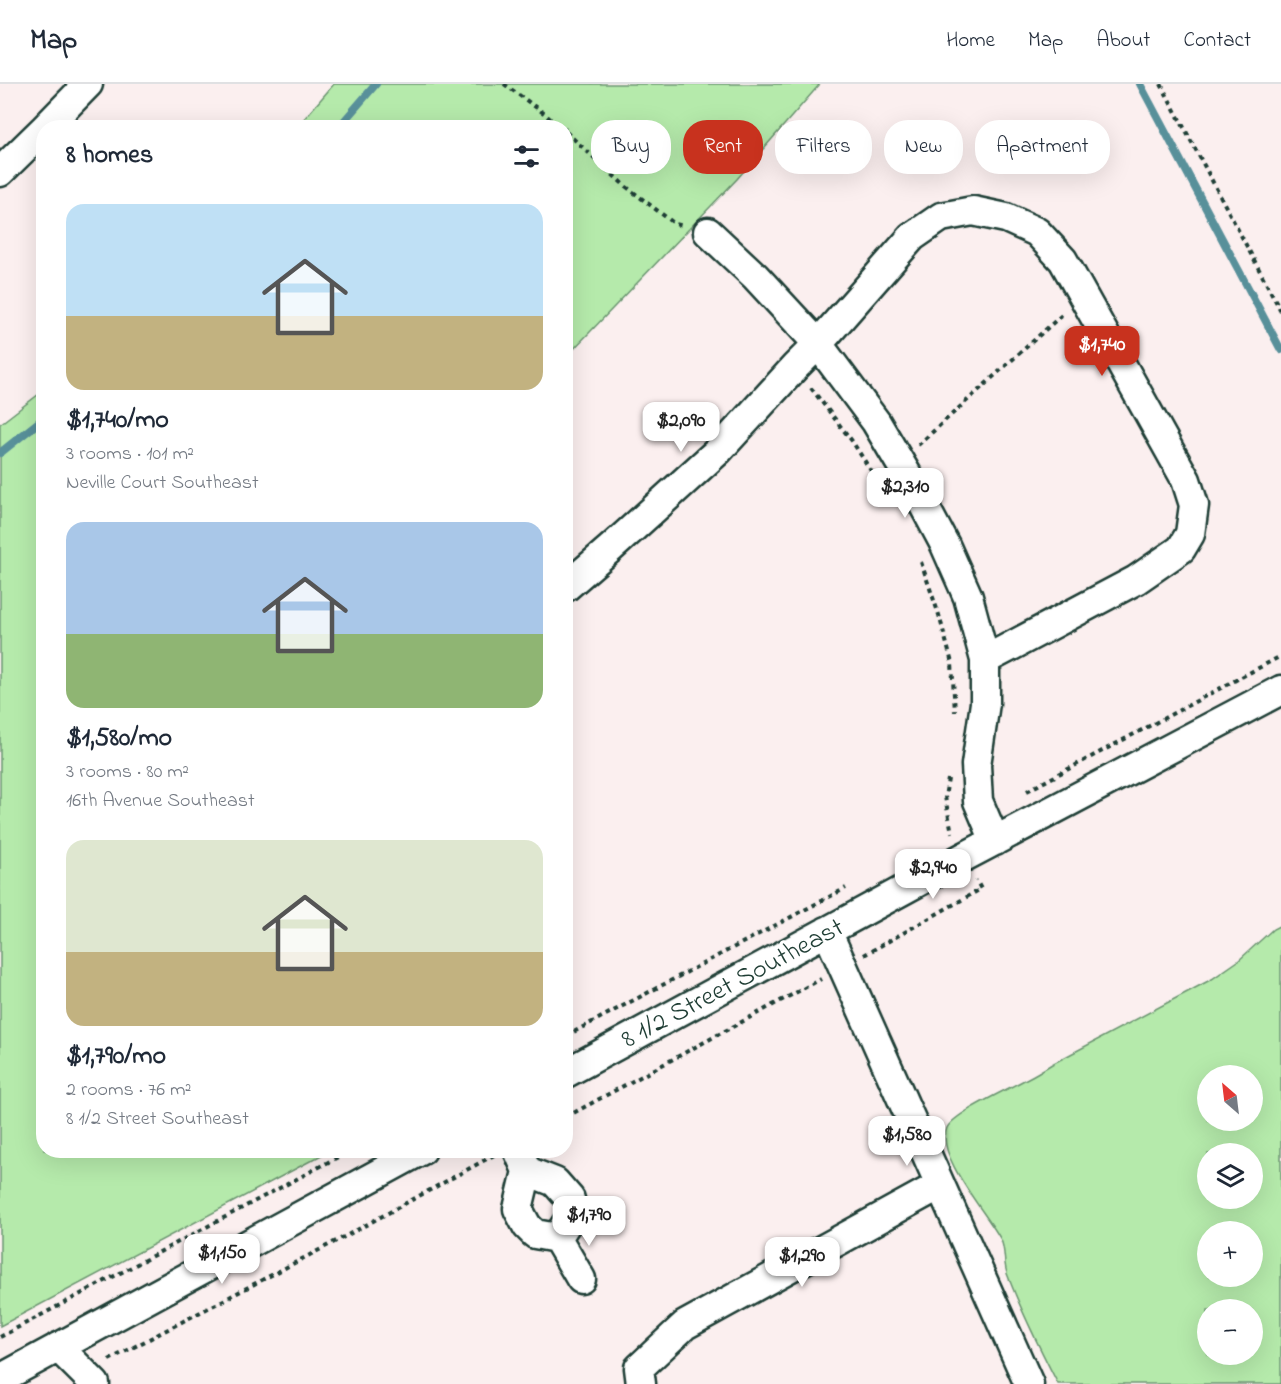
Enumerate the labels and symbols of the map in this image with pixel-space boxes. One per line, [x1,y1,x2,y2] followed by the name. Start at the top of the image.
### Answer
[1053,326,1151,377] pin: $1,740
[632,402,730,453] pin: $2,090
[856,468,954,519] pin: $2,310
[884,849,982,900] pin: $2,940
[615,909,851,1059] street label: 8 1/2 Street Southeast
[1197,1065,1263,1131] north arrow
[858,1116,956,1167] pin: $1,580
[540,1196,638,1247] pin: $1,790
[173,1234,271,1285] pin: $1,150
[753,1237,851,1288] pin: $1,290

